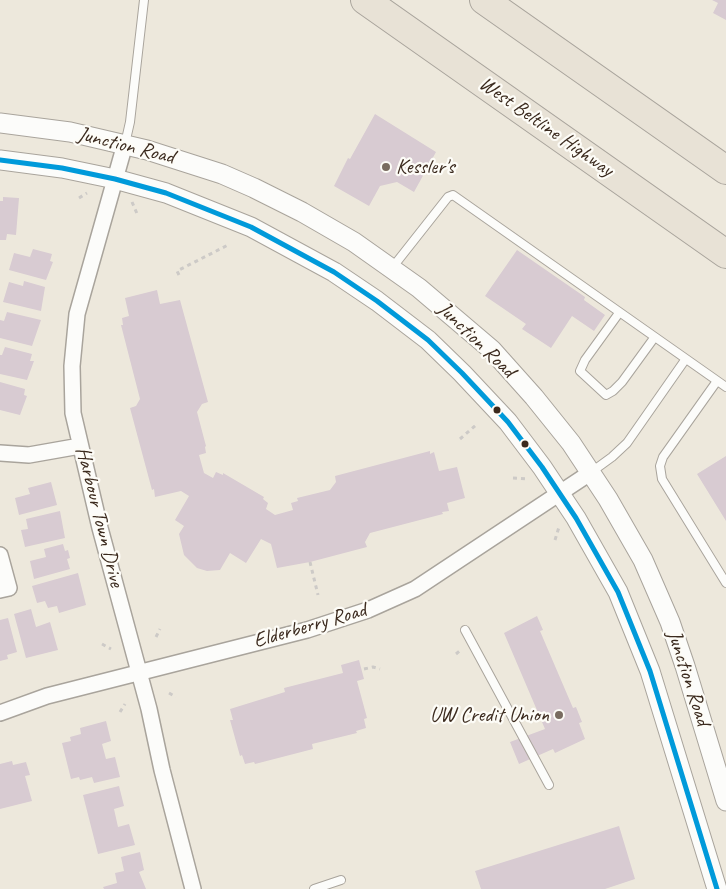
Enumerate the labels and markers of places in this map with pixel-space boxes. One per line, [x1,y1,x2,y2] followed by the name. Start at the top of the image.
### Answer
[396,154,454,180] place label: Kessler's
[380,161,392,173] marker: Kessler's
[492,405,502,415] unlabelled marker
[520,439,530,449] unlabelled marker
[430,702,549,728] place label: UW Credit Union
[553,709,565,721] marker: UW Credit Union

